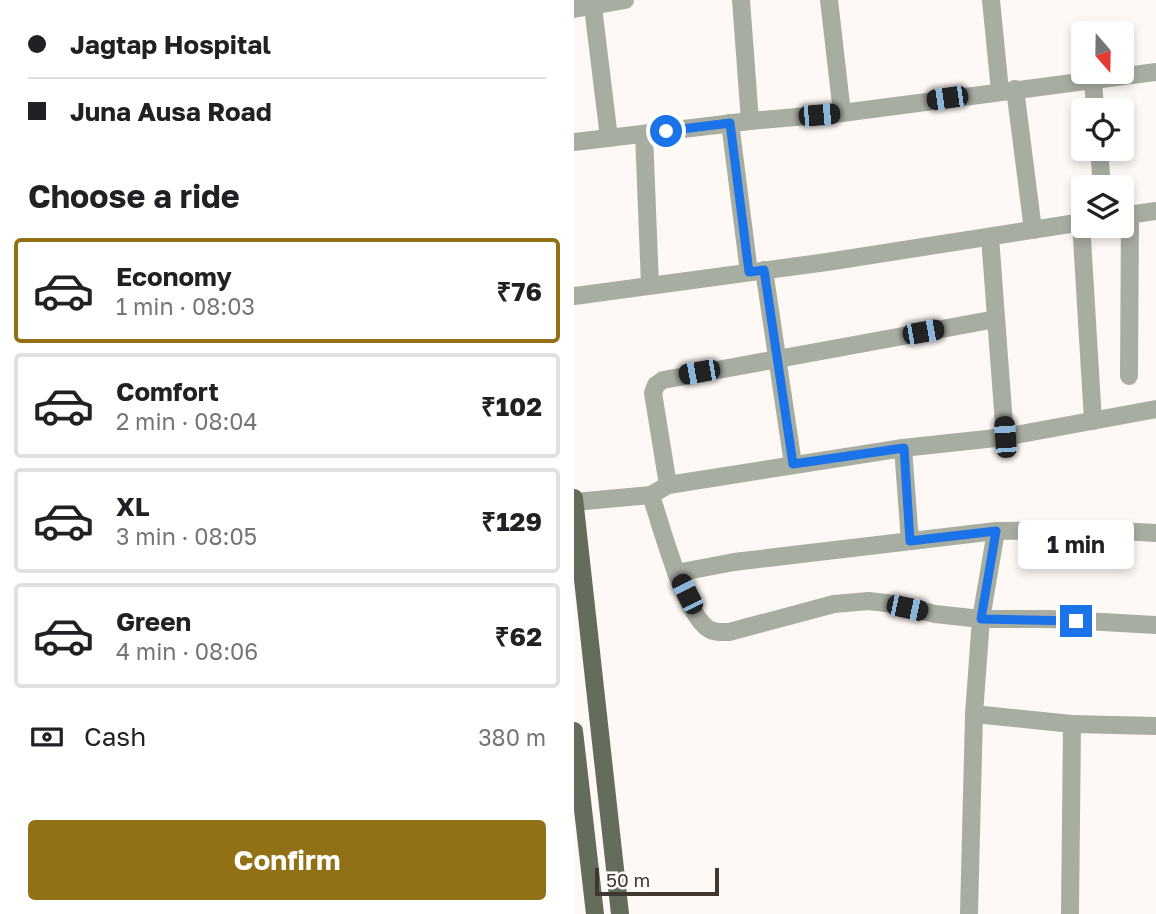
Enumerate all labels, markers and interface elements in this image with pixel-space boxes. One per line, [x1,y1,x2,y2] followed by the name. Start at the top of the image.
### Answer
[1071,21,1134,84] north arrow
[1071,21,1134,238] map controls
[70,29,271,60] text: Jagtap Hospital
[925,85,970,111] car
[70,96,272,127] text: Juna Ausa Road
[1071,98,1134,161] button: locate
[798,103,841,127] car
[650,115,682,147] route start
[1071,175,1134,238] button: layers
[28,177,240,215] text: Choose a ride
[32,259,95,322] icon: car
[116,261,232,292] text: Economy
[496,276,542,307] text: ₹76
[116,292,255,320] text: 1 min · 08:03
[901,318,946,346] car
[677,358,722,386] car
[32,374,95,437] icon: car
[116,376,219,407] text: Comfort
[481,391,542,422] text: ₹102
[116,407,258,435] text: 2 min · 08:04
[994,415,1017,459] car
[32,489,95,552] icon: car
[116,491,150,522] text: XL
[481,506,542,537] text: ₹129
[1018,520,1134,568] callout: 1 min
[116,522,257,550] text: 3 min · 08:05
[1047,530,1105,558] text: 1 min
[669,571,706,617] car
[885,593,930,623] car
[32,604,95,667] icon: car
[1060,605,1092,637] route end
[116,606,191,637] text: Green
[495,621,542,652] text: ₹62
[116,637,258,665] text: 4 min · 08:06
[28,718,66,756] icon: cash
[84,721,146,752] text: Cash
[478,723,546,751] text: 380 m
[28,820,546,900] button: Confirm
[595,865,719,897] scale bar
[606,868,650,891] text: 50 m

